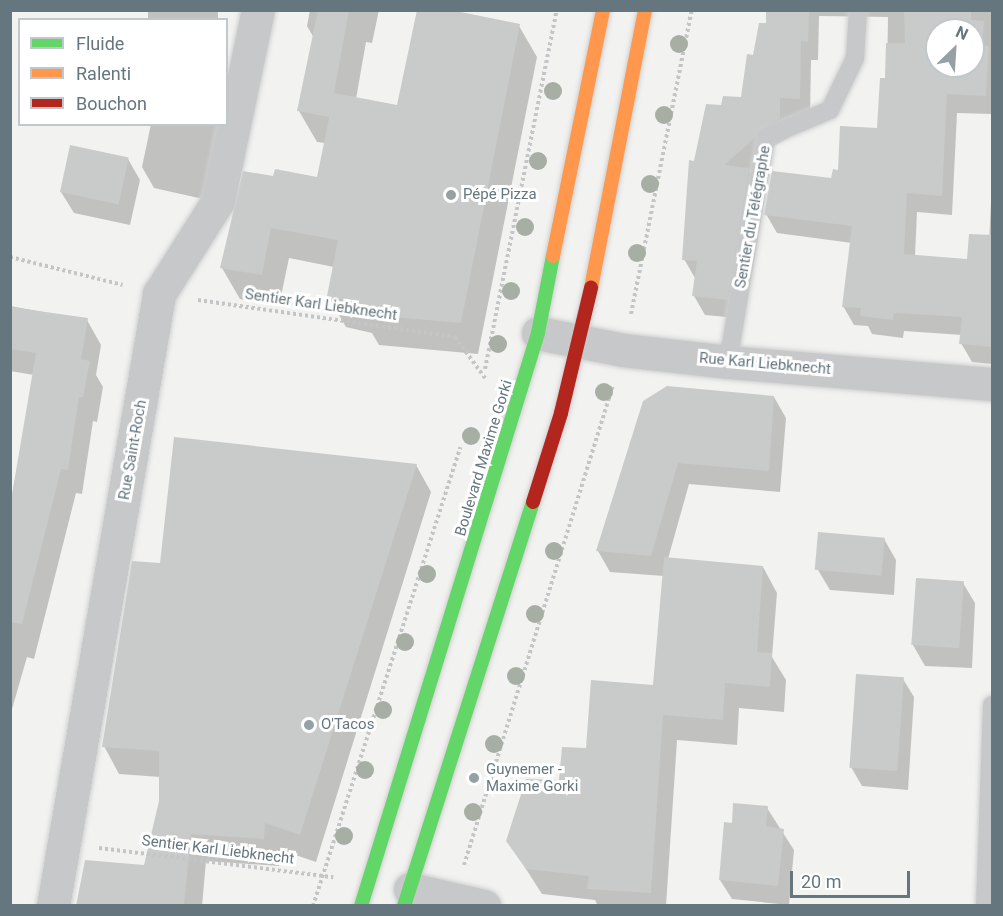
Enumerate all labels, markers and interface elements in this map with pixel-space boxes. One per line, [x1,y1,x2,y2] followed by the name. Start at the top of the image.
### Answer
[18,18,228,126] legend
[925,18,985,78] north arrow
[953,22,971,44] text: N
[76,33,124,54] text: Fluide
[76,63,131,84] text: Ralenti
[76,93,147,114] text: Bouchon
[732,144,774,290] street label: Sentier du Télégraphe
[463,186,537,204] place label: Pépé Pizza
[444,188,458,202] marker: Pépé Pizza
[244,285,398,325] street label: Sentier Karl Liebknecht
[698,349,832,379] street label: Rue Karl Liebknecht
[452,378,516,538] street label: Boulevard Maxime Gorki
[115,399,151,501] street label: Rue Saint-Roch
[321,716,374,734] place label: O'Tacos
[302,718,316,732] marker: O'Tacos
[486,760,578,795] place label: Guynemer - Maxime Gorki
[467,771,481,785] marker: Guynemer - Maxime Gorki
[141,832,295,868] street label: Sentier Karl Liebknecht
[793,859,913,897] scale bar
[801,871,841,892] text: 20 m

